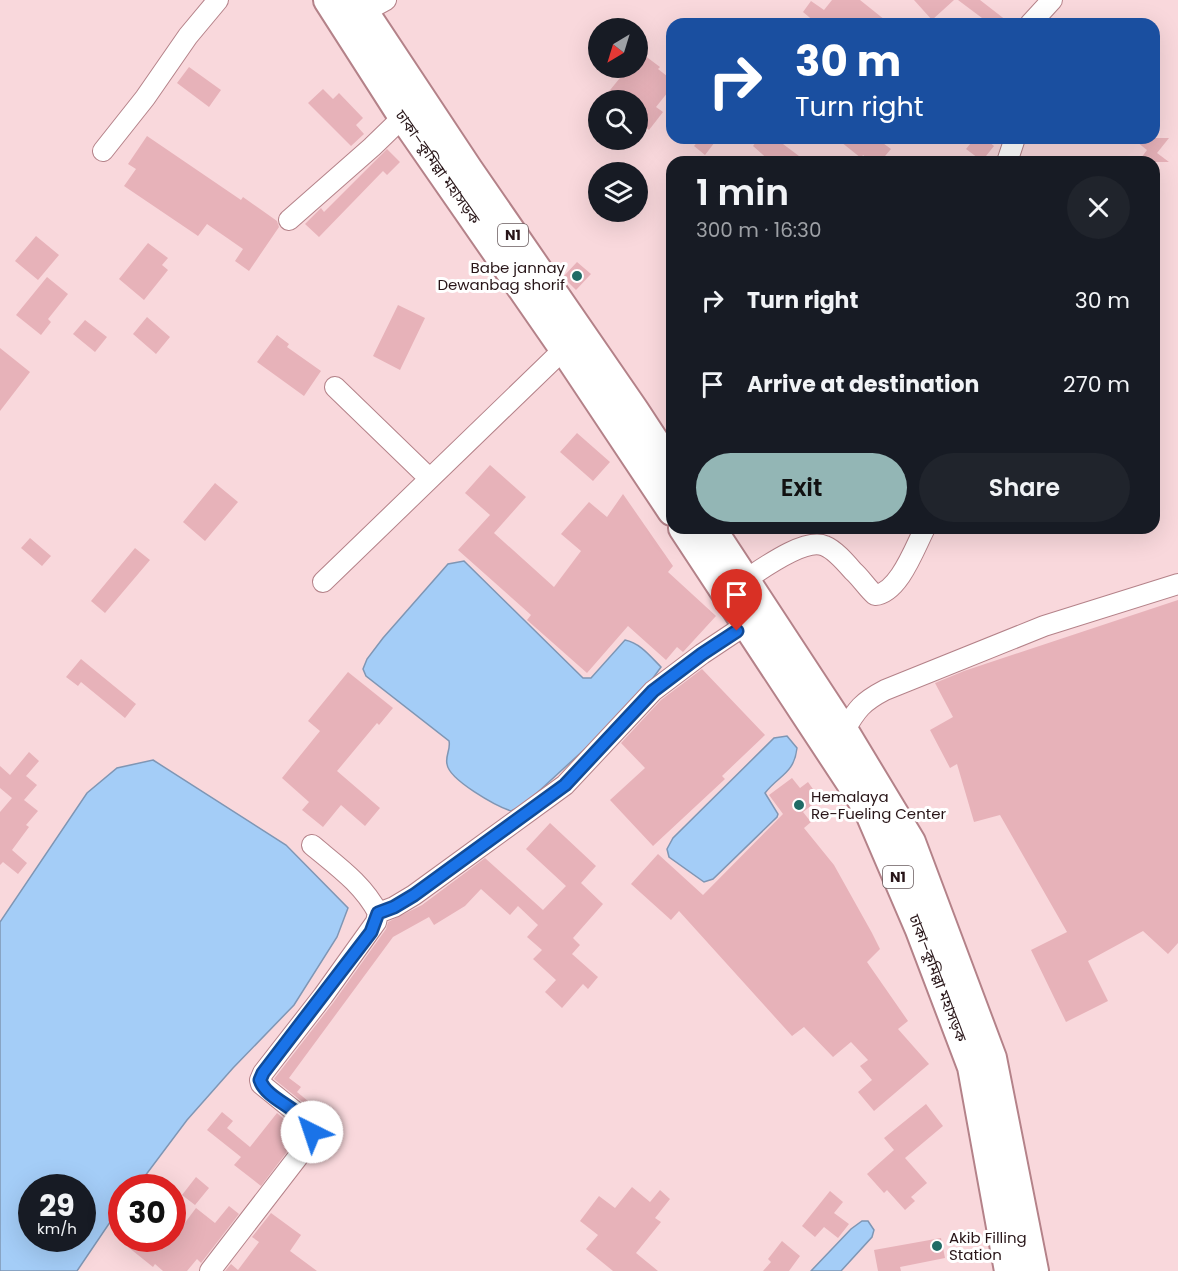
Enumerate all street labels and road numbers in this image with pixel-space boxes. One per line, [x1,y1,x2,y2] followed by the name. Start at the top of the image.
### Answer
[390,105,486,229] street label: ঢাকা–কুমিল্লা মহাসড়ক
[498,224,528,246] road number: N1
[883,866,913,888] road number: N1
[904,910,972,1046] street label: ঢাকা–কুমিল্লা মহাসড়ক

